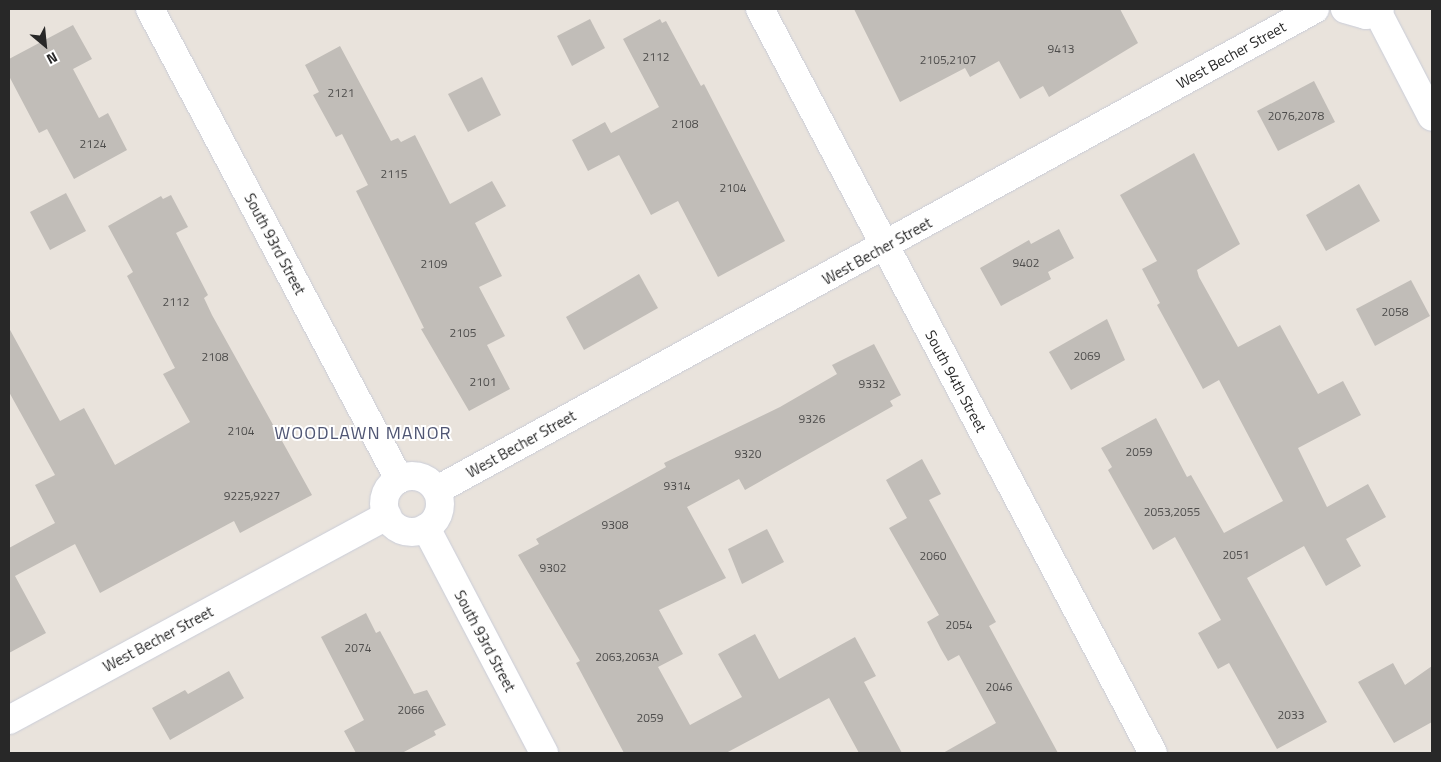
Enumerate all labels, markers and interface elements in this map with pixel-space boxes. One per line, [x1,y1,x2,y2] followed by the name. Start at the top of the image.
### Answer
[1173,17,1289,93] street label: West Becher Street
[20,20,70,70] north arrow
[1048,42,1074,56] house number: 9413
[43,47,61,70] text: N
[643,50,669,64] house number: 2112
[920,53,976,67] house number: 2105,2107
[328,86,354,100] house number: 2121
[1268,109,1324,123] house number: 2076,2078
[672,117,698,131] house number: 2108
[80,137,106,151] house number: 2124
[381,167,407,181] house number: 2115
[720,181,746,195] house number: 2104
[241,190,309,298] street label: South 93rd Street
[819,213,935,289] street label: West Becher Street
[1013,256,1039,270] house number: 9402
[421,257,447,271] house number: 2109
[163,295,189,309] house number: 2112
[1382,305,1408,319] house number: 2058
[450,326,476,340] house number: 2105
[922,327,990,435] street label: South 94th Street
[1074,349,1100,363] house number: 2069
[202,350,228,364] house number: 2108
[470,375,496,389] house number: 2101
[859,377,885,391] house number: 9332
[463,406,579,482] street label: West Becher Street
[799,412,825,426] house number: 9326
[273,422,453,444] district label: WOODLAWN MANOR
[228,424,254,438] house number: 2104
[1126,445,1152,459] house number: 2059
[735,447,761,461] house number: 9320
[664,479,690,493] house number: 9314
[224,489,280,503] house number: 9225,9227
[1144,505,1200,519] house number: 2053,2055
[602,518,628,532] house number: 9308
[1223,548,1249,562] house number: 2051
[920,549,946,563] house number: 2060
[540,561,566,575] house number: 9302
[451,587,519,695] street label: South 93rd Street
[100,602,216,676] street label: West Becher Street
[946,618,972,632] house number: 2054
[345,641,371,655] house number: 2074
[595,650,659,664] house number: 2063,2063A
[986,680,1012,694] house number: 2046
[398,703,424,717] house number: 2066
[1278,708,1304,722] house number: 2033
[637,711,663,725] house number: 2059

